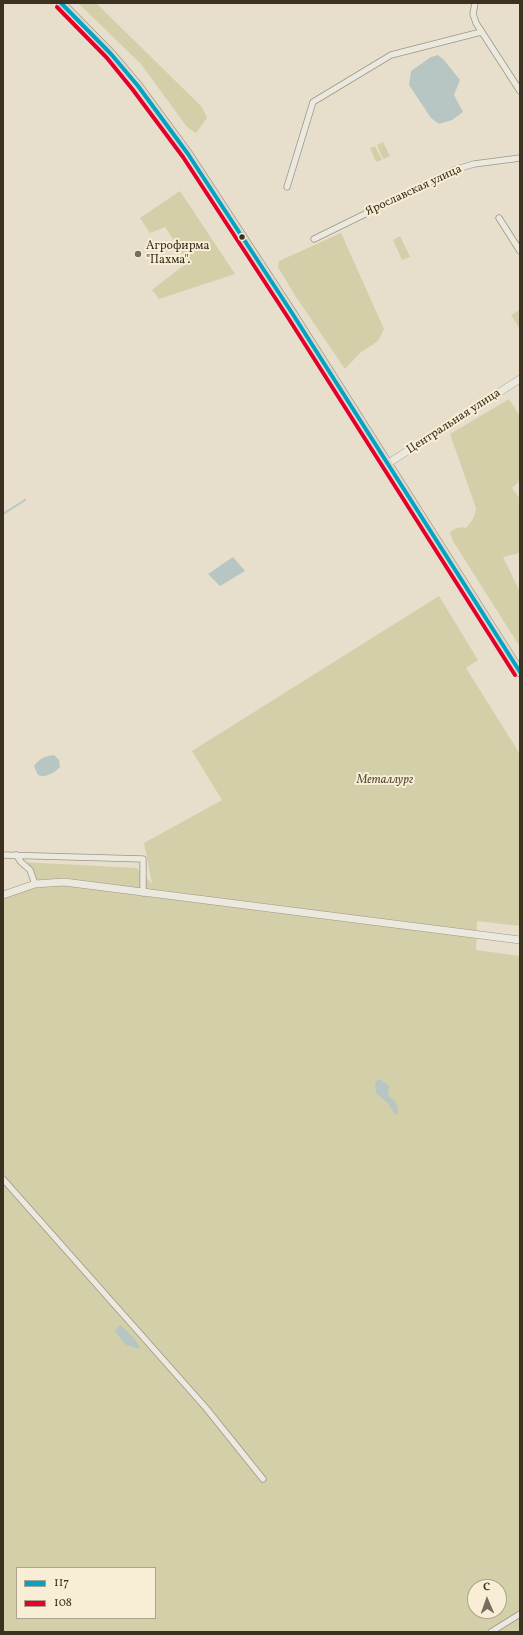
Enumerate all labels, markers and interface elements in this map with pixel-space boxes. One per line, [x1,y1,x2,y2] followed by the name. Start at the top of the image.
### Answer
[363,162,465,220] street label: Ярославская улица
[237,232,247,242] unlabelled marker
[146,240,210,268] place label: Агрофирма "Пахма".
[133,249,143,259] marker: Агрофирма "Пахма".
[404,386,504,458] street label: Центральная улица
[357,774,413,788] park label: Металлург
[16,1567,156,1619] legend
[54,1575,69,1591] text: 117
[467,1579,507,1619] north arrow
[483,1580,490,1595] text: С
[54,1595,72,1611] text: 108

